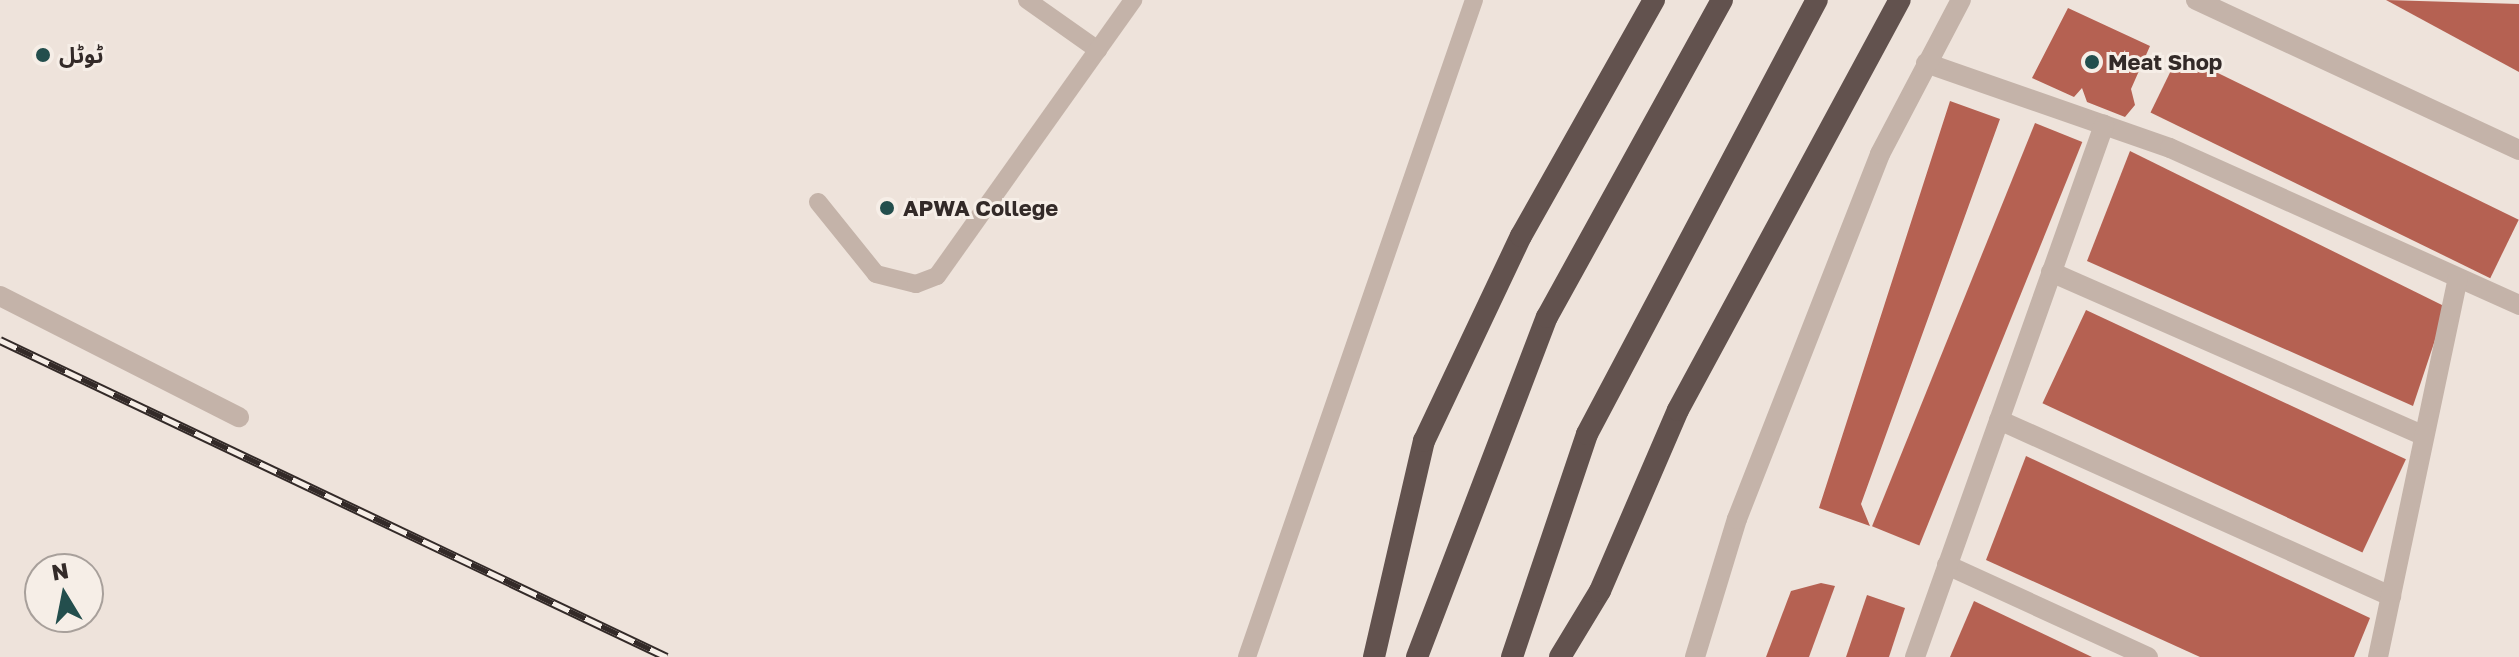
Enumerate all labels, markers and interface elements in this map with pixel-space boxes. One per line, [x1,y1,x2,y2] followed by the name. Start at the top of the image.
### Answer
[59,42,104,68] place label: ٹوٹل
[34,46,52,64] marker: ٹوٹل
[2108,49,2222,75] place label: Meat Shop
[2083,53,2101,71] marker: Meat Shop
[903,195,1058,221] place label: APWA College
[878,199,896,217] marker: APWA College
[24,553,104,633] north arrow
[50,556,71,586] text: N

